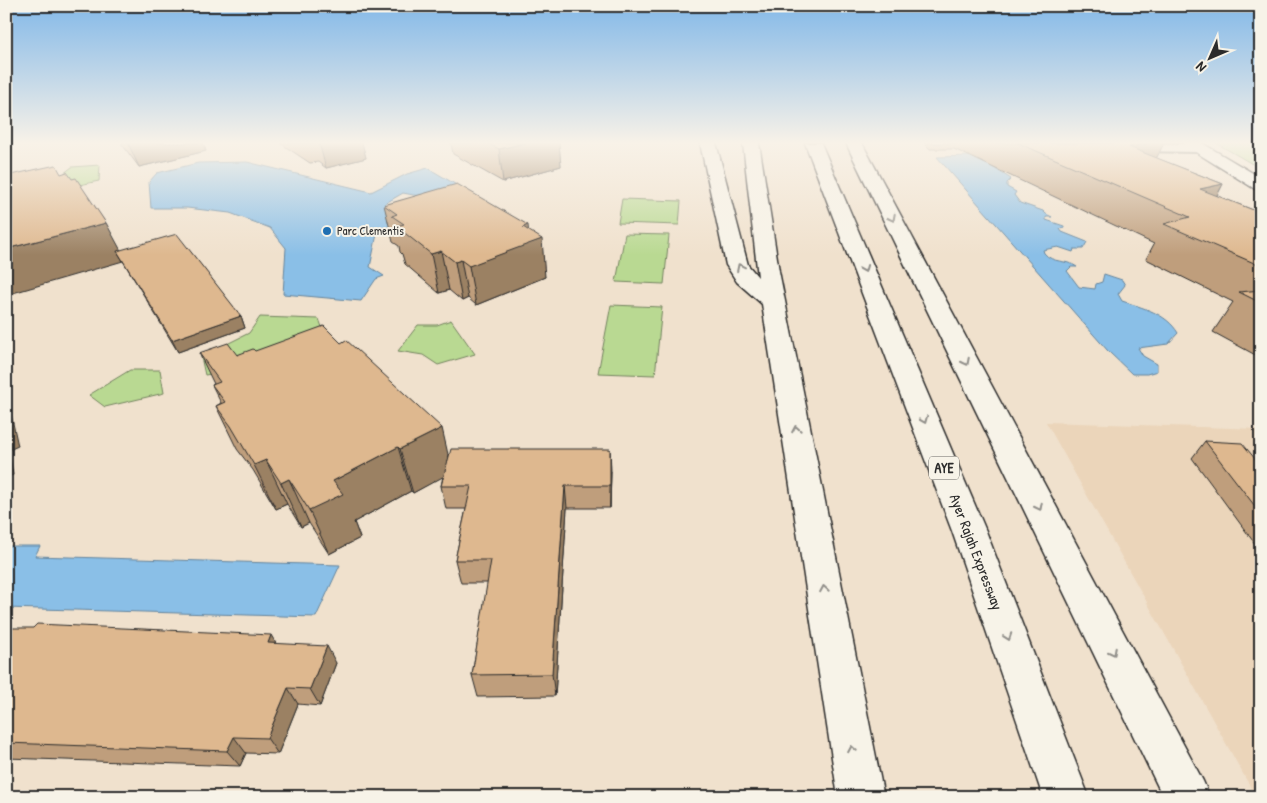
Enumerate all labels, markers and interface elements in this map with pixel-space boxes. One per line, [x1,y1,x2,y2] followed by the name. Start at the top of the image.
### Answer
[1184,32,1234,82] north arrow
[1191,58,1210,77] text: N
[886,212,896,221] one-way arrow
[337,222,404,239] place label: Parc Clementis
[321,225,333,237] marker: Parc Clementis
[736,263,746,272] one-way arrow
[857,264,868,273] one-way arrow
[960,357,970,366] one-way arrow
[918,415,929,424] one-way arrow
[791,424,801,433] one-way arrow
[929,456,959,479] road number: AYE
[945,491,1008,613] street label: Ayer Rajah Expressway
[1033,502,1043,511] one-way arrow
[819,584,830,593] one-way arrow
[1002,632,1012,641] one-way arrow
[1107,646,1117,655] one-way arrow
[848,744,858,753] one-way arrow

